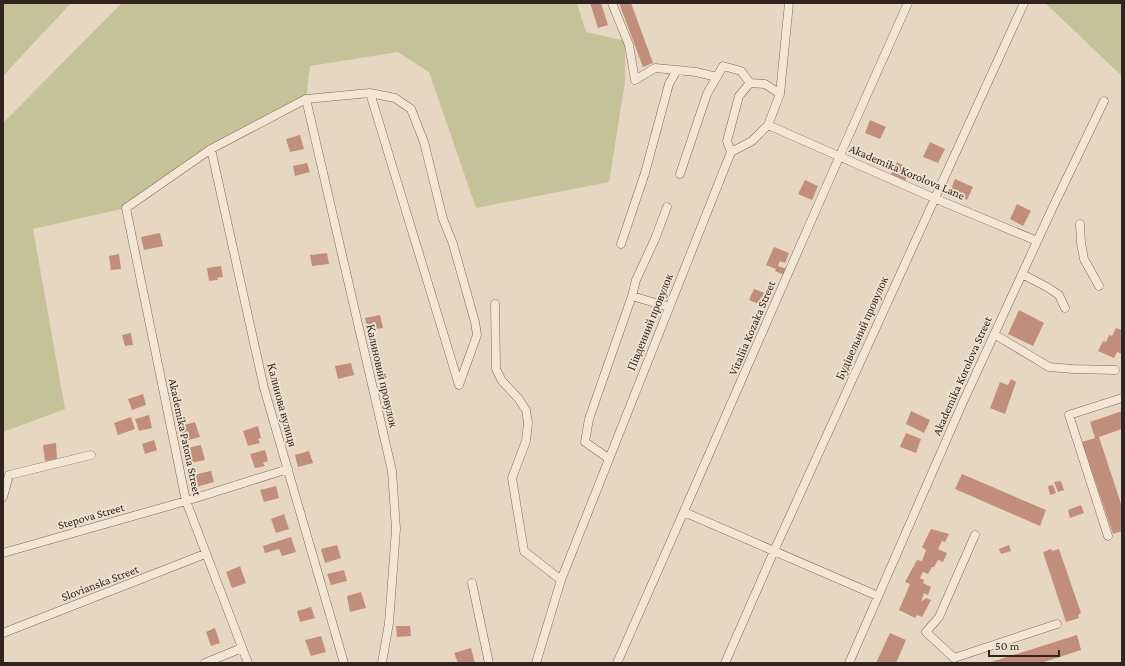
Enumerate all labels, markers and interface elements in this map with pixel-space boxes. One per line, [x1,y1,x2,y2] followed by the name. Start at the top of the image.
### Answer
[847,141,967,203] street label: Akademika Korolova Lane
[624,271,676,373] street label: Південний провулок
[833,274,891,382] street label: Будівельний провулок
[726,278,779,377] street label: Vitaliia Kozaka Street
[929,313,995,438] street label: Akademika Korolova Street
[363,323,401,429] street label: Калиновий провулок
[264,362,300,449] street label: Калинова вулиця
[166,377,204,498] street label: Akademika Patona Street
[56,500,127,532] street label: Stepova Street
[59,561,142,604] street label: Slovianska Street
[989,632,1059,658] scale bar
[995,639,1020,653] text: 50 m

